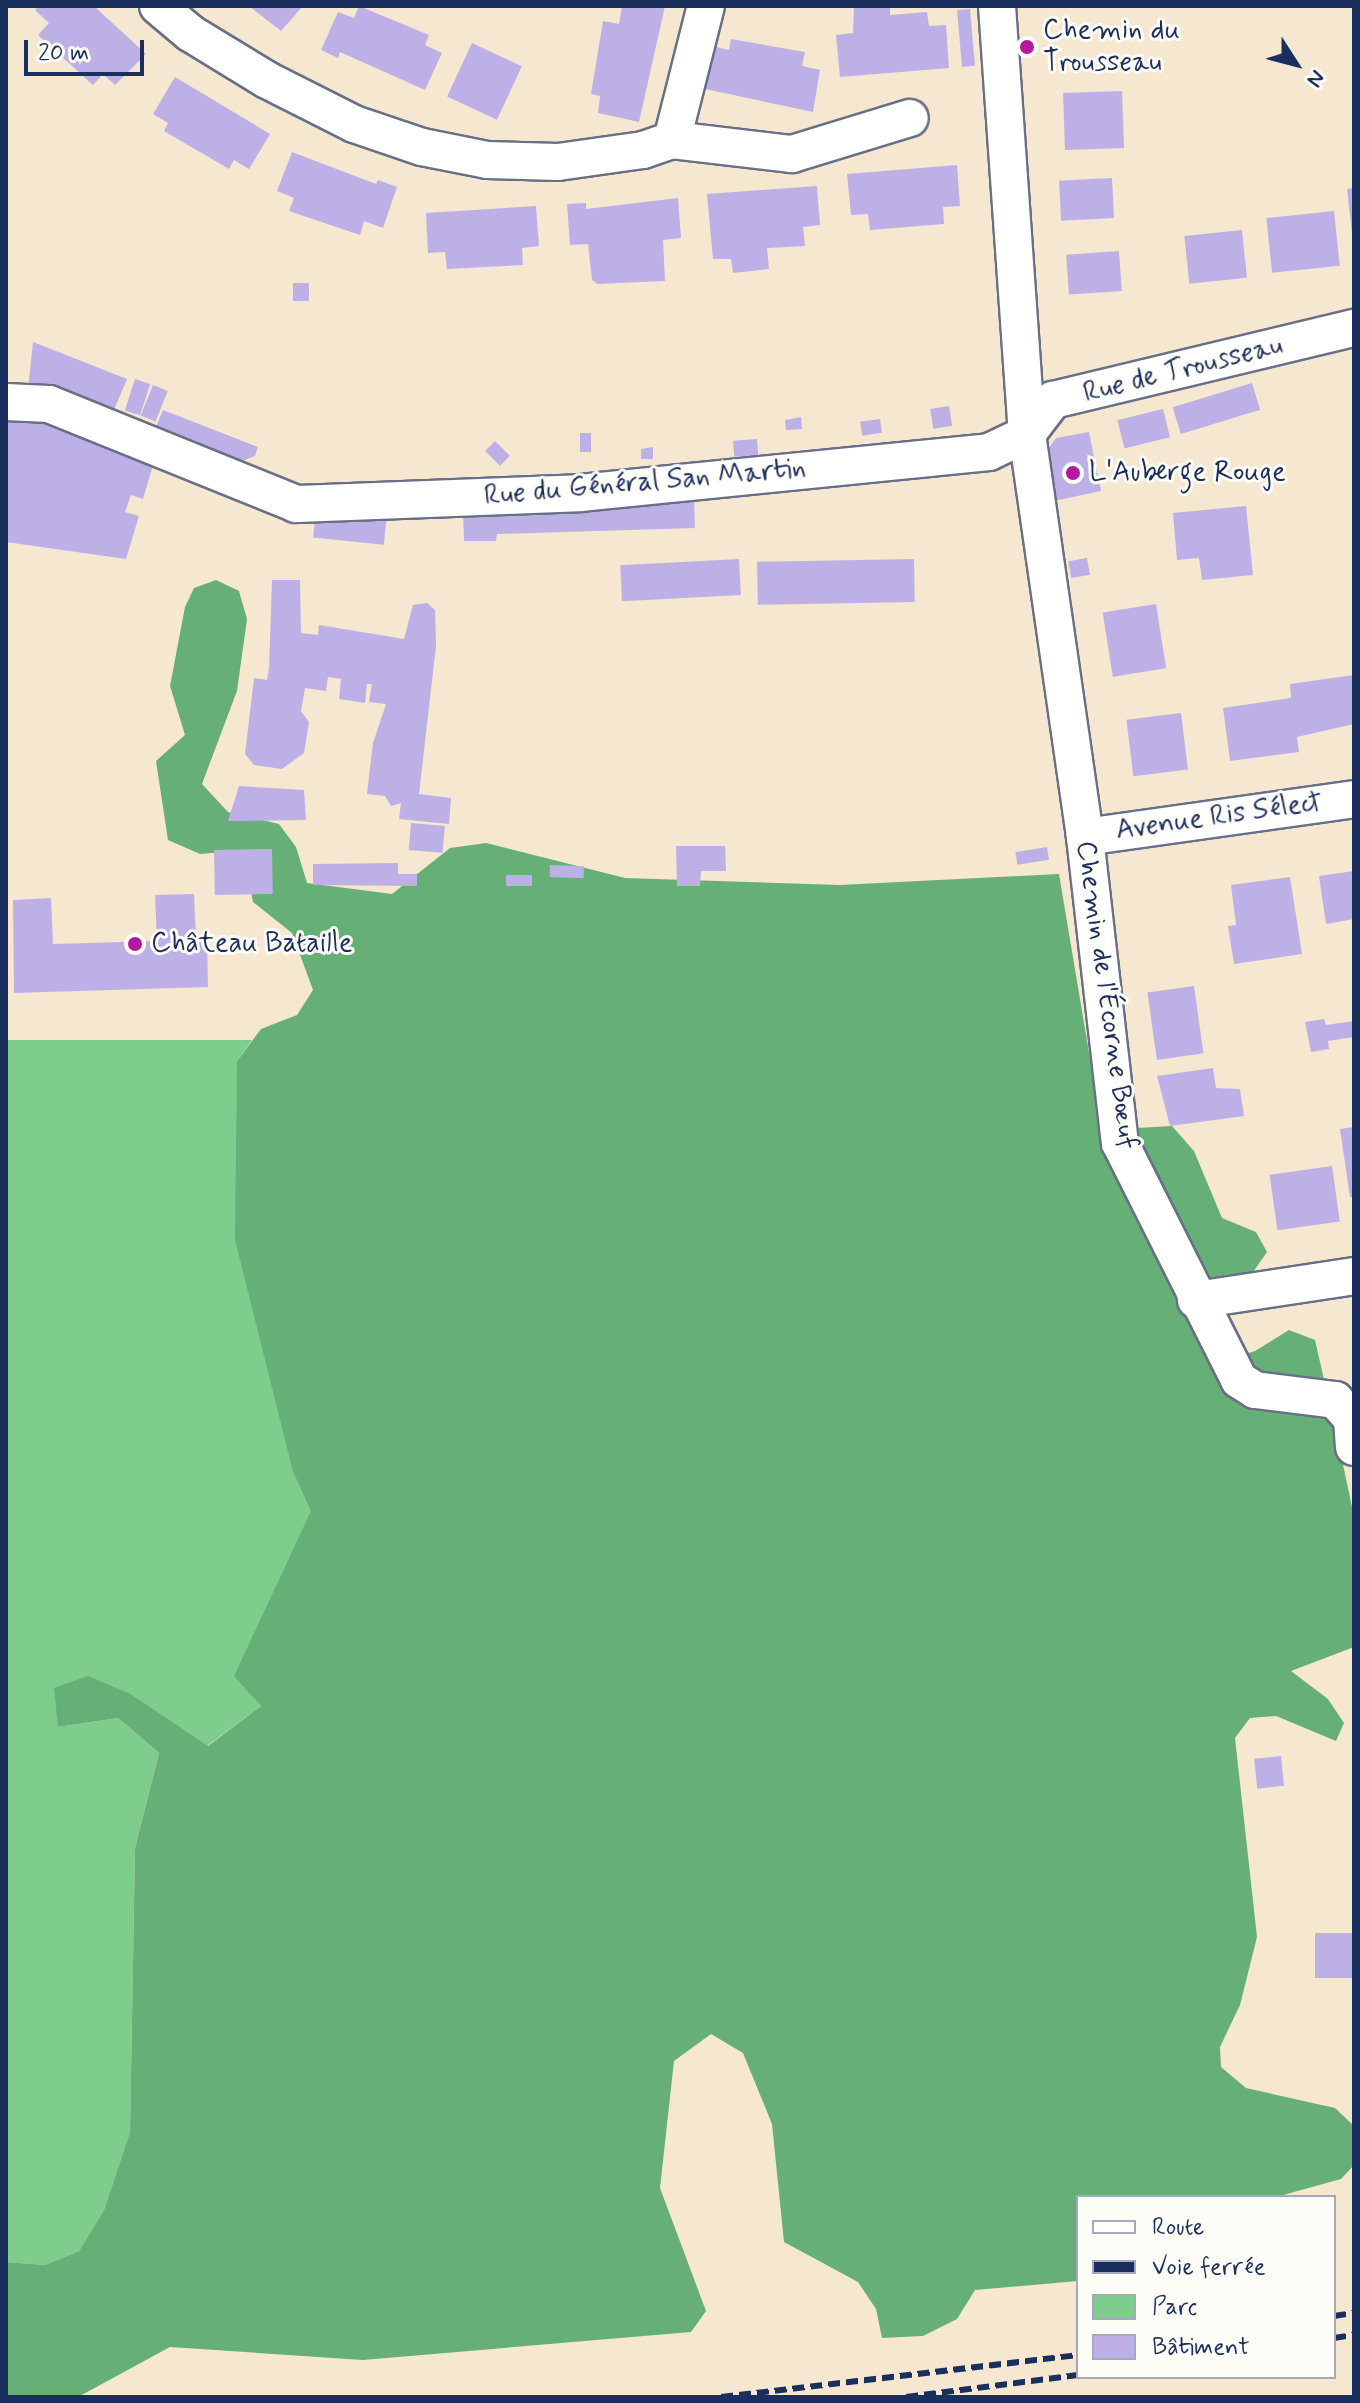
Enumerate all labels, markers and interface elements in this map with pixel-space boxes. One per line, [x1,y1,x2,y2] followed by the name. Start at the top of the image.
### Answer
[1043,14,1175,80] place label: Chemin du Trousseau
[28,24,148,74] scale bar
[1256,24,1336,104] north arrow
[38,38,89,69] text: 20 m
[1018,38,1036,56] marker: Chemin du Trousseau
[1300,64,1331,92] text: N
[1081,329,1285,411] street label: Rue de Trousseau
[486,452,804,514] street label: Rue du Général San Martin
[1089,456,1278,490] place label: L'Auberge Rouge
[1064,464,1082,482] marker: L'Auberge Rouge
[1114,786,1324,848] street label: Avenue Ris Sélect
[1068,839,1144,1151] street label: Chemin de l'Écorne Bœuf
[151,927,352,961] place label: Château Bataille
[126,935,144,953] marker: Château Bataille
[1076,2195,1336,2379] legend
[1152,2212,1204,2243] text: Route
[1152,2252,1266,2283] text: Voie ferrée
[1152,2292,1197,2323] text: Parc
[1152,2332,1250,2363] text: Bâtiment

